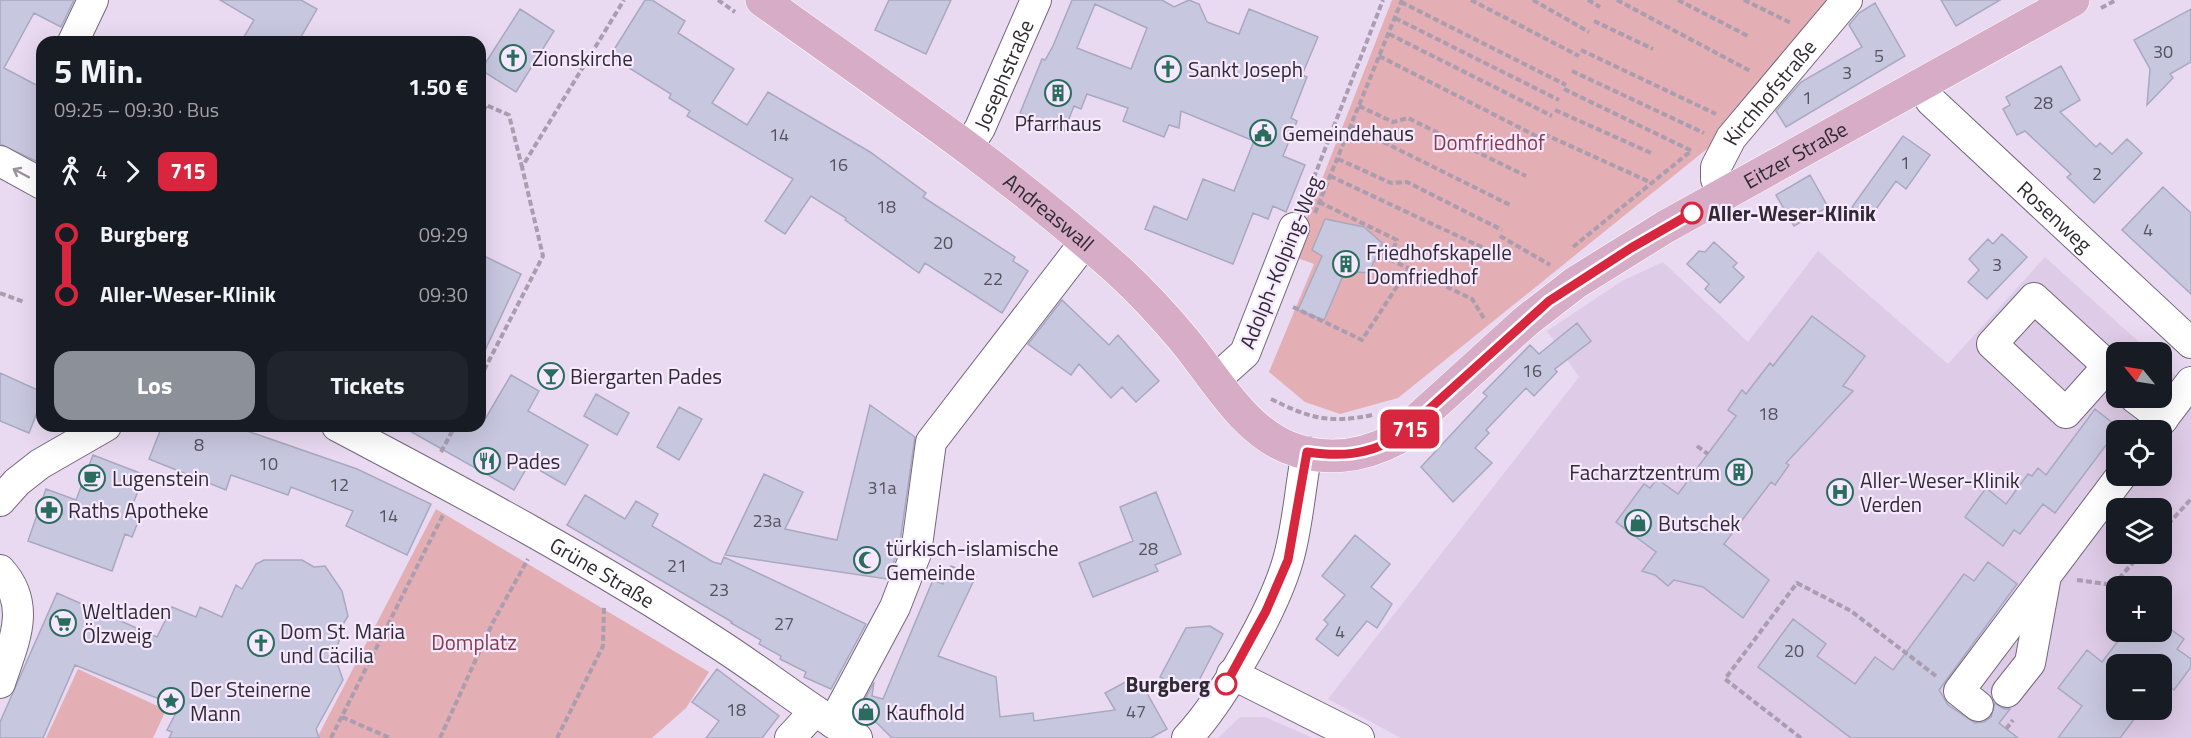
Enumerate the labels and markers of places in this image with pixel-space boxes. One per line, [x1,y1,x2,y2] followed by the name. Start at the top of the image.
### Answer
[532,42,633,74] place label: Zionskirche
[498,43,528,73] church icon: Zionskirche
[1188,53,1303,85] place label: Sankt Joseph
[1153,54,1183,84] church icon: Sankt Joseph
[1043,78,1073,108] building icon: Pfarrhaus
[1014,107,1102,139] place label: Pfarrhaus
[1282,117,1414,149] place label: Gemeindehaus
[1248,118,1278,148] public building icon: Gemeindehaus
[1708,197,1876,229] place label: Aller-Weser-Klinik
[1681,202,1703,224] marker: Aller-Weser-Klinik
[1366,236,1512,292] place label: Friedhofskapelle Domfriedhof
[1331,249,1361,279] building icon: Friedhofskapelle Domfriedhof
[570,360,722,392] place label: Biergarten Pades
[536,361,566,391] bar icon: Biergarten Pades
[506,445,560,477] place label: Pades
[472,446,502,476] restaurant icon: Pades
[1569,456,1720,488] place label: Facharztzentrum
[1724,457,1754,487] building icon: Facharztzentrum
[112,462,209,494] place label: Lugenstein
[77,463,107,493] cafe icon: Lugenstein
[1860,464,2020,520] place label: Aller-Weser-Klinik Verden
[1825,477,1855,507] hospital icon: Aller-Weser-Klinik Verden
[68,494,209,526] place label: Raths Apotheke
[34,495,64,525] pharmacy icon: Raths Apotheke
[1658,507,1740,539] place label: Butschek
[1623,508,1653,538] shop icon: Butschek
[886,532,1059,588] place label: türkisch-islamische Gemeinde
[852,545,882,575] mosque icon: türkisch-islamische Gemeinde
[82,595,171,651] place label: Weltladen Ölzweig
[48,608,78,638] supermarket icon: Weltladen Ölzweig
[280,615,406,671] place label: Dom St. Maria und Cäcilia
[246,628,276,658] church icon: Dom St. Maria und Cäcilia
[1125,668,1210,700] place label: Burgberg
[190,673,311,729] place label: Der Steinerne Mann
[1215,673,1237,695] marker: Burgberg
[156,686,186,716] place icon: Der Steinerne Mann
[886,696,965,728] place label: Kaufhold
[851,697,881,727] shop icon: Kaufhold

